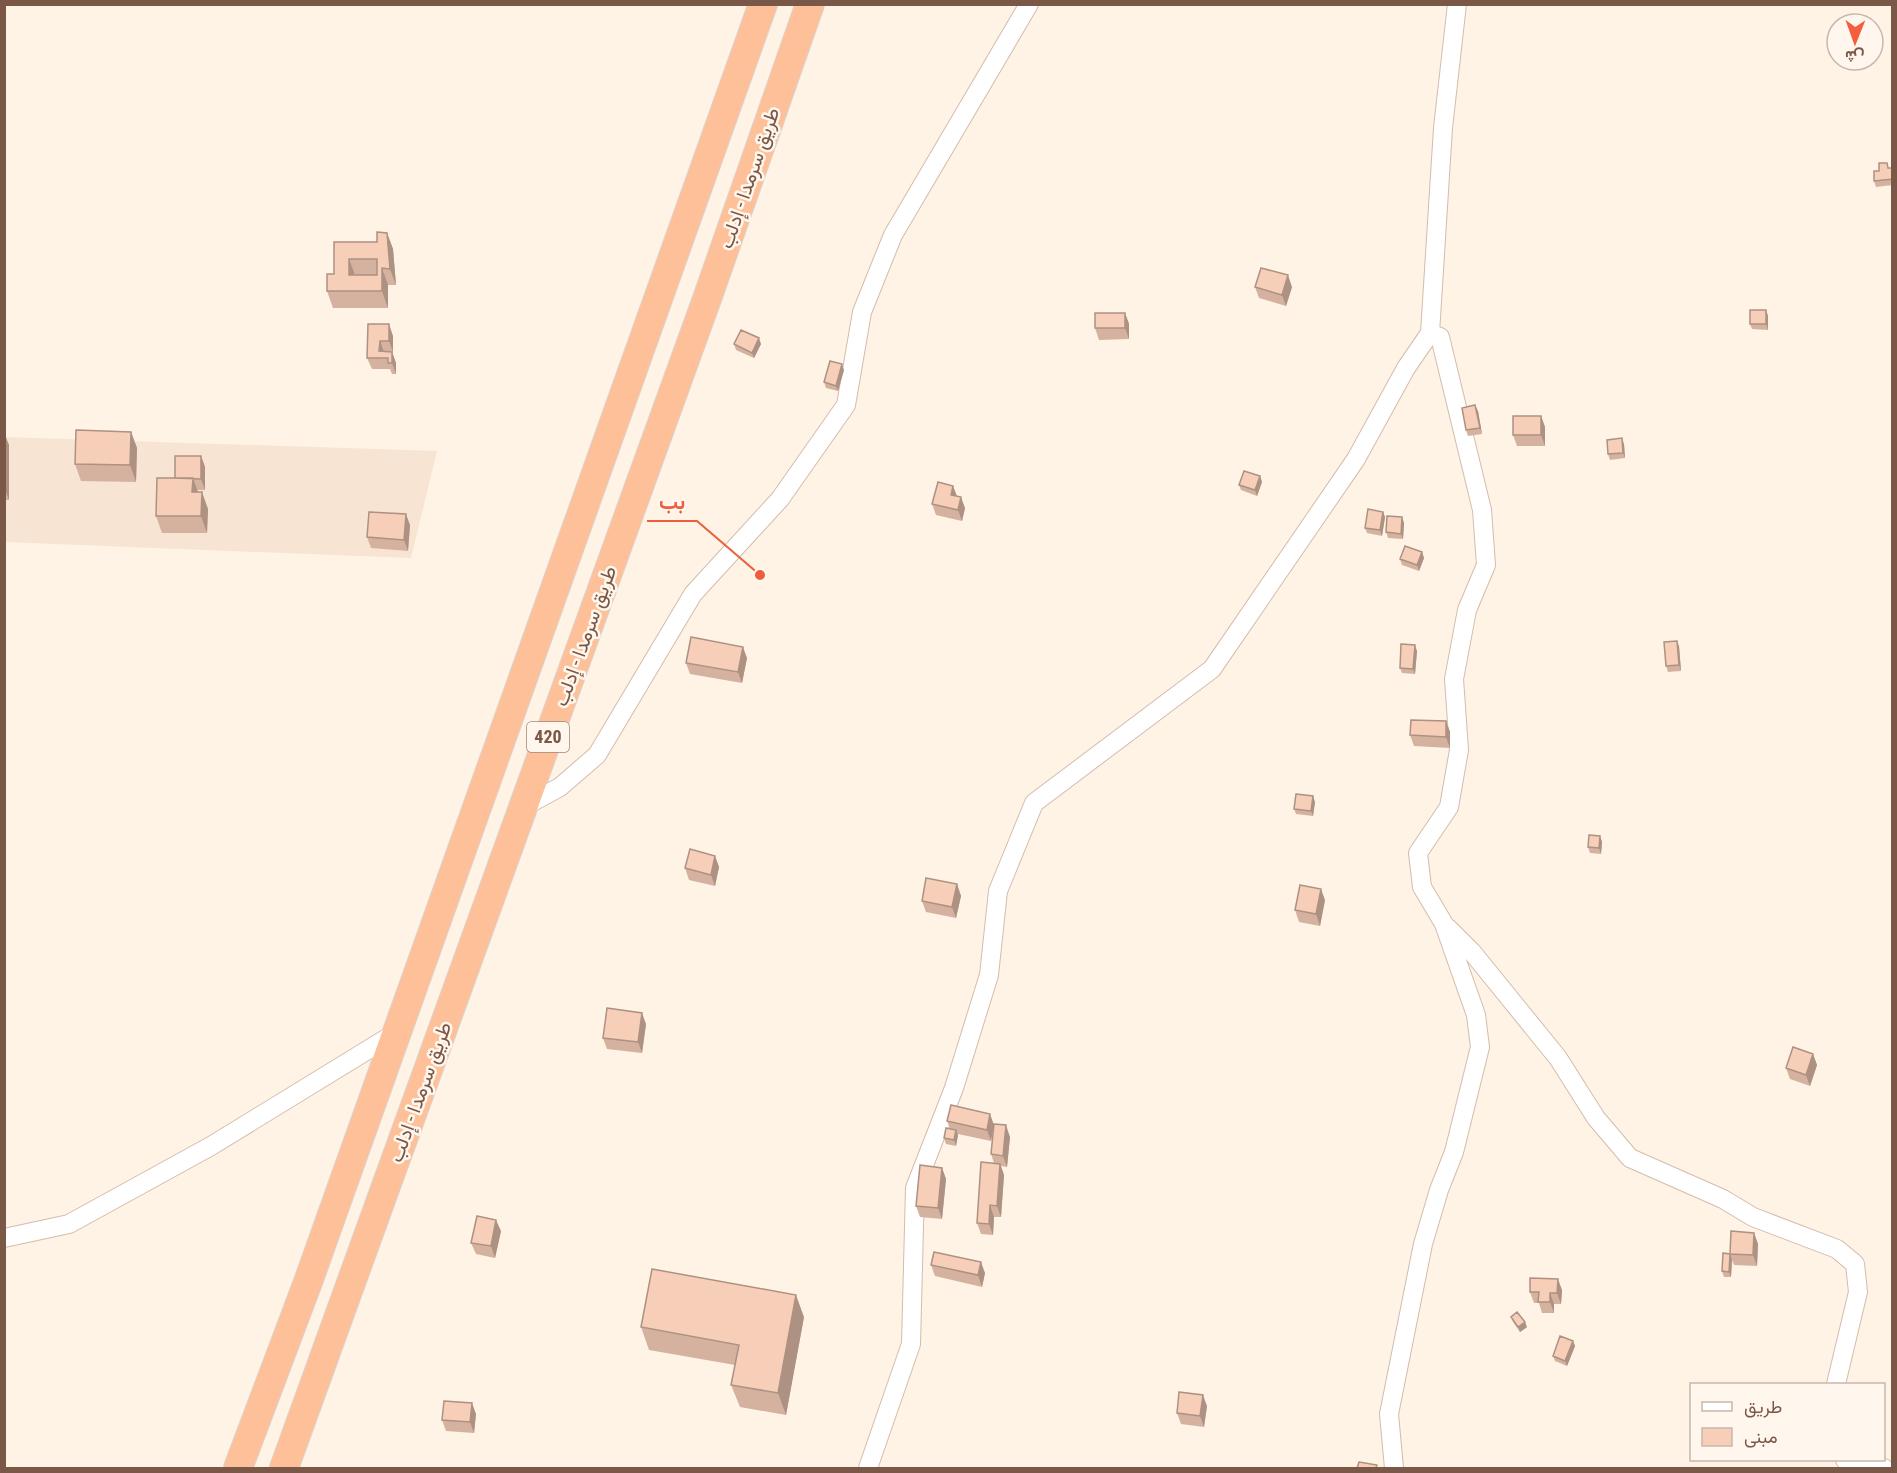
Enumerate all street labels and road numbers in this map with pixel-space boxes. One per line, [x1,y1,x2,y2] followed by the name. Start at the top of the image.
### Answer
[714,104,785,252] street label: طريق سرمدا - إدلب
[548,563,622,710] street label: طريق سرمدا - إدلب
[527,722,569,752] road number: 420
[383,1019,457,1166] street label: طريق سرمدا - إدلب

